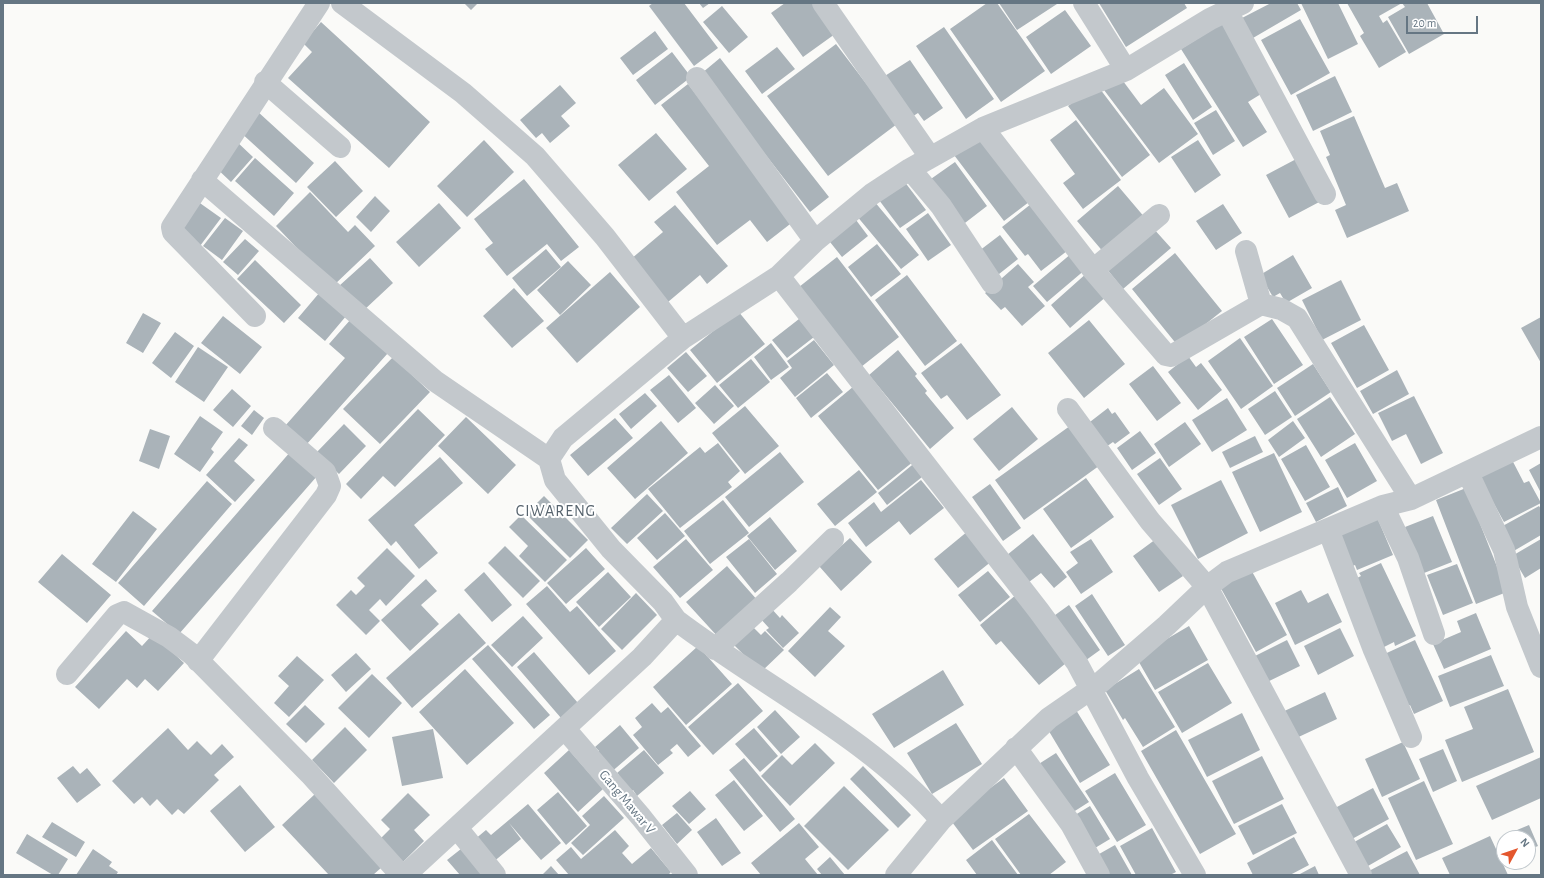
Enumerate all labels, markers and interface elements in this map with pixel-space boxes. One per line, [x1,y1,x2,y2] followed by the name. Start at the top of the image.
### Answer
[1408,8,1480,34] scale bar
[1413,17,1436,29] text: 20 m
[516,501,596,521] district label: CIWARENG
[595,767,659,837] street label: Gang Mawar V
[1496,830,1536,870] north arrow
[1518,836,1531,849] text: N

